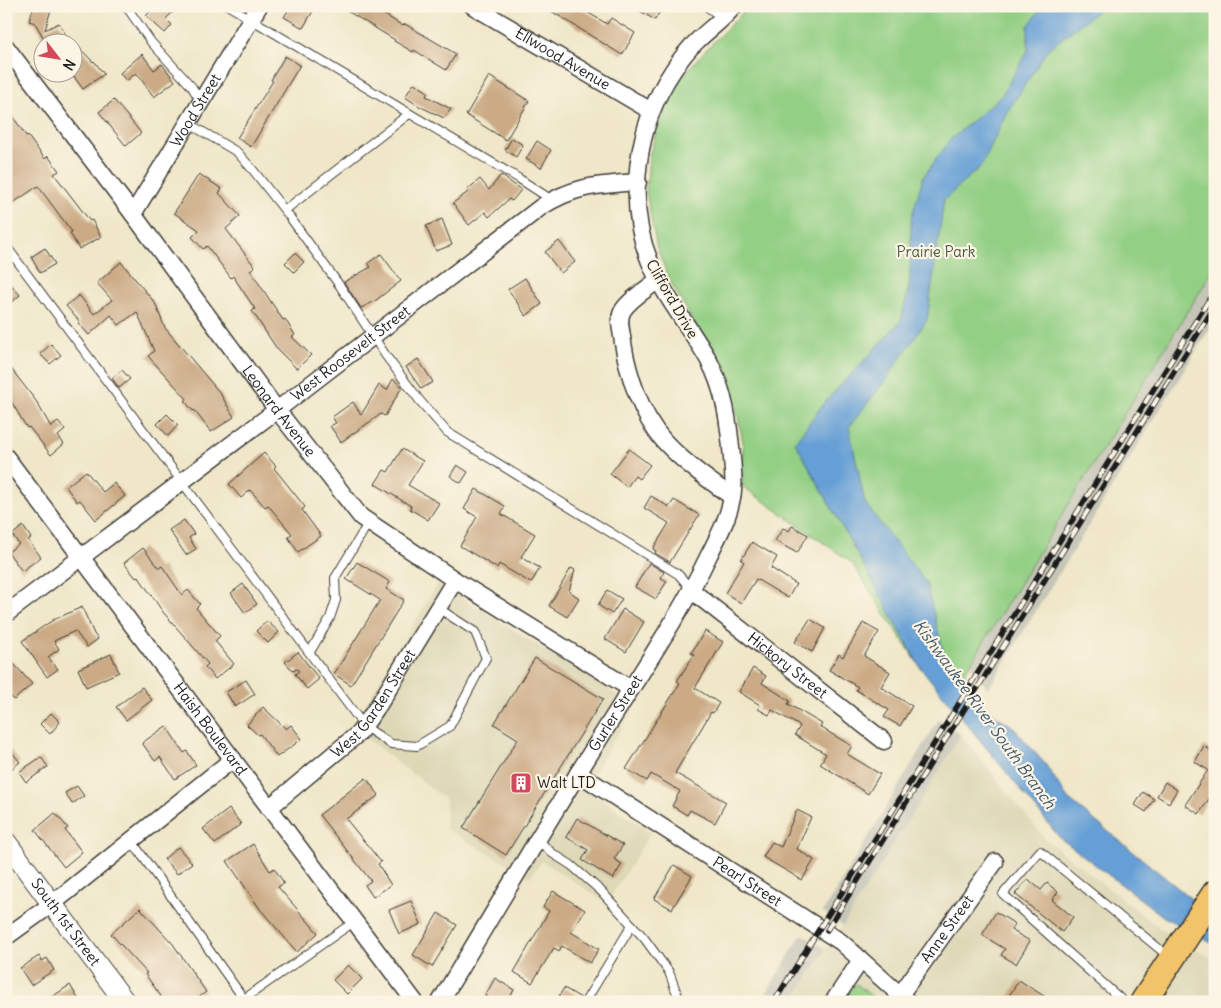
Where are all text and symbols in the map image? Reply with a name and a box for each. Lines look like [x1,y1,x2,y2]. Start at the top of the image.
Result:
street label: Ellwood Avenue [512,23,614,94]
north arrow [32,32,82,82]
text: N [59,56,79,73]
street label: Wood Street [166,70,225,150]
park label: Prairie Park [896,242,976,261]
street label: Clifford Drive [642,256,703,342]
street label: West Roosevelt Street [287,301,414,405]
street label: Leonard Avenue [238,361,320,460]
water label: Kishwaukee River South Branch [910,616,1061,813]
street label: Hickory Street [744,628,831,702]
street label: West Garden Street [327,646,419,762]
street label: Gurler Street [584,671,646,755]
street label: Haish Boulevard [170,679,251,779]
building icon: Walt LTD [509,771,533,795]
place label: Walt LTD [537,773,596,792]
street label: Pearl Street [709,852,785,910]
street label: South 1st Street [27,874,105,969]
street label: Anne Street [916,891,977,966]

